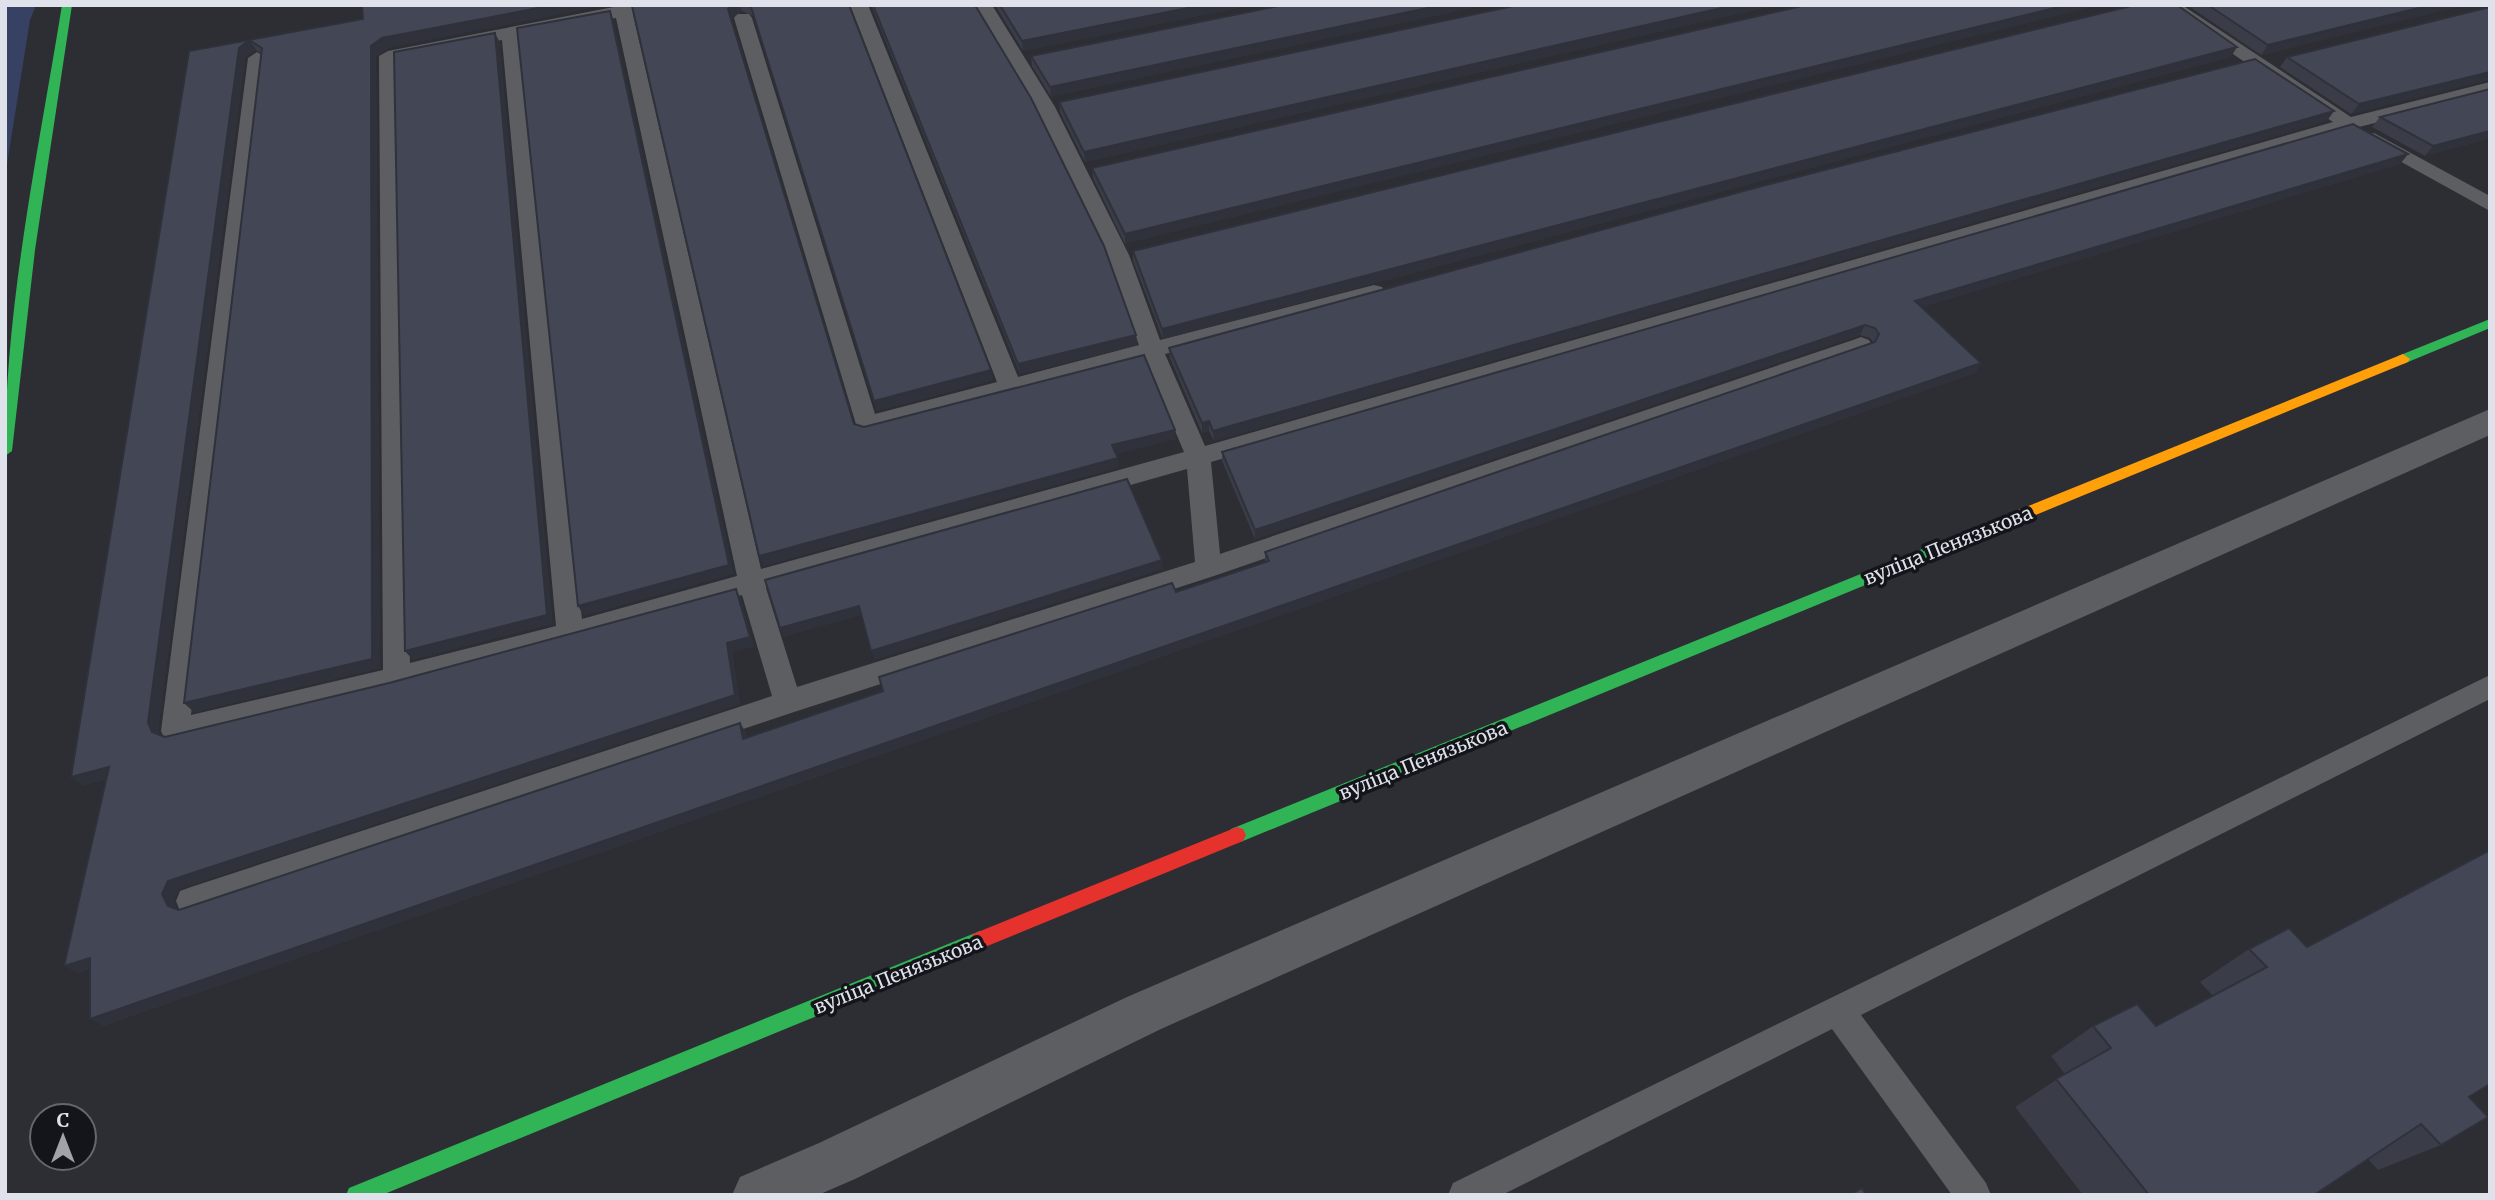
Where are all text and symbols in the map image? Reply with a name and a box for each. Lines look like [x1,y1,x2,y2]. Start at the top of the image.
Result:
street label: вуліца Пенязькова [1860,500,2036,590]
street label: вуліца Пенязькова [1335,715,1511,805]
street label: вуліца Пенязькова [810,929,986,1019]
north arrow [28,1102,98,1172]
text: С [57,1108,69,1132]

